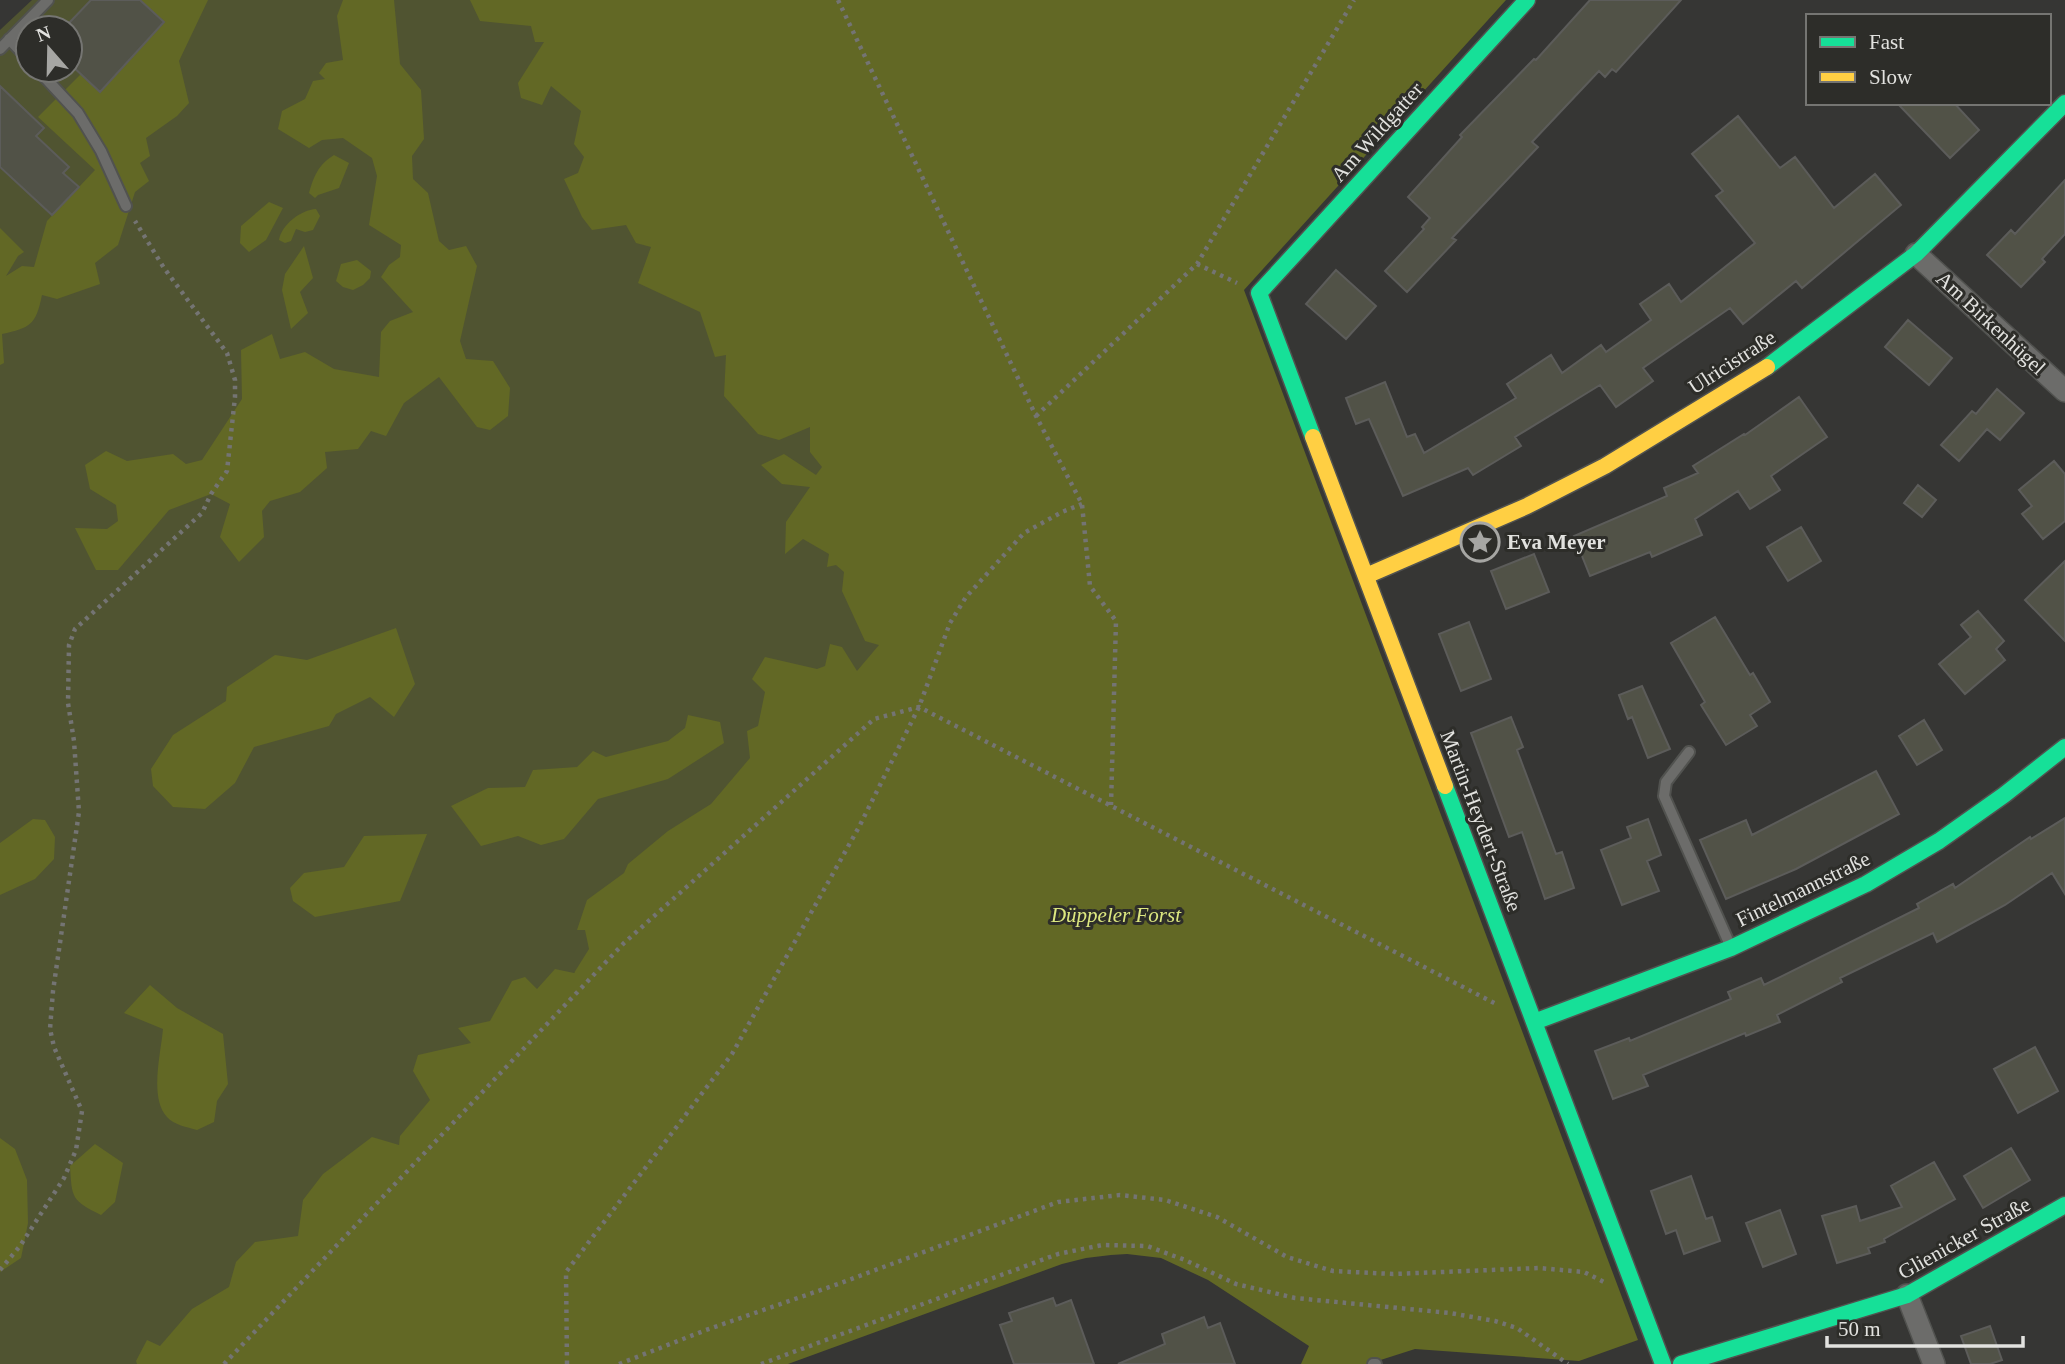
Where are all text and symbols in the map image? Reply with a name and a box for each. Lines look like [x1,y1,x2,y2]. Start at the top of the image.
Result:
north arrow [14,14,84,84]
legend [1806,14,2051,105]
text: N [33,21,54,46]
text: Fast [1869,30,1904,54]
text: Slow [1869,65,1913,89]
street label: Am Wildgatter [1326,77,1428,187]
street label: Am Birkenhügel [1931,266,2051,380]
street label: Ulricistraße [1684,325,1780,399]
place icon: Eva Meyer [1459,521,1501,563]
place label: Eva Meyer [1507,530,1606,554]
street label: Martin-Heydert-Straße [1435,727,1527,915]
street label: Fintelmannstraße [1732,846,1874,932]
park label: Düppeler Forst [1050,903,1182,927]
street label: Glienicker Straße [1894,1192,2034,1284]
scale bar [1827,1304,2023,1348]
text: 50 m [1838,1317,1881,1341]

